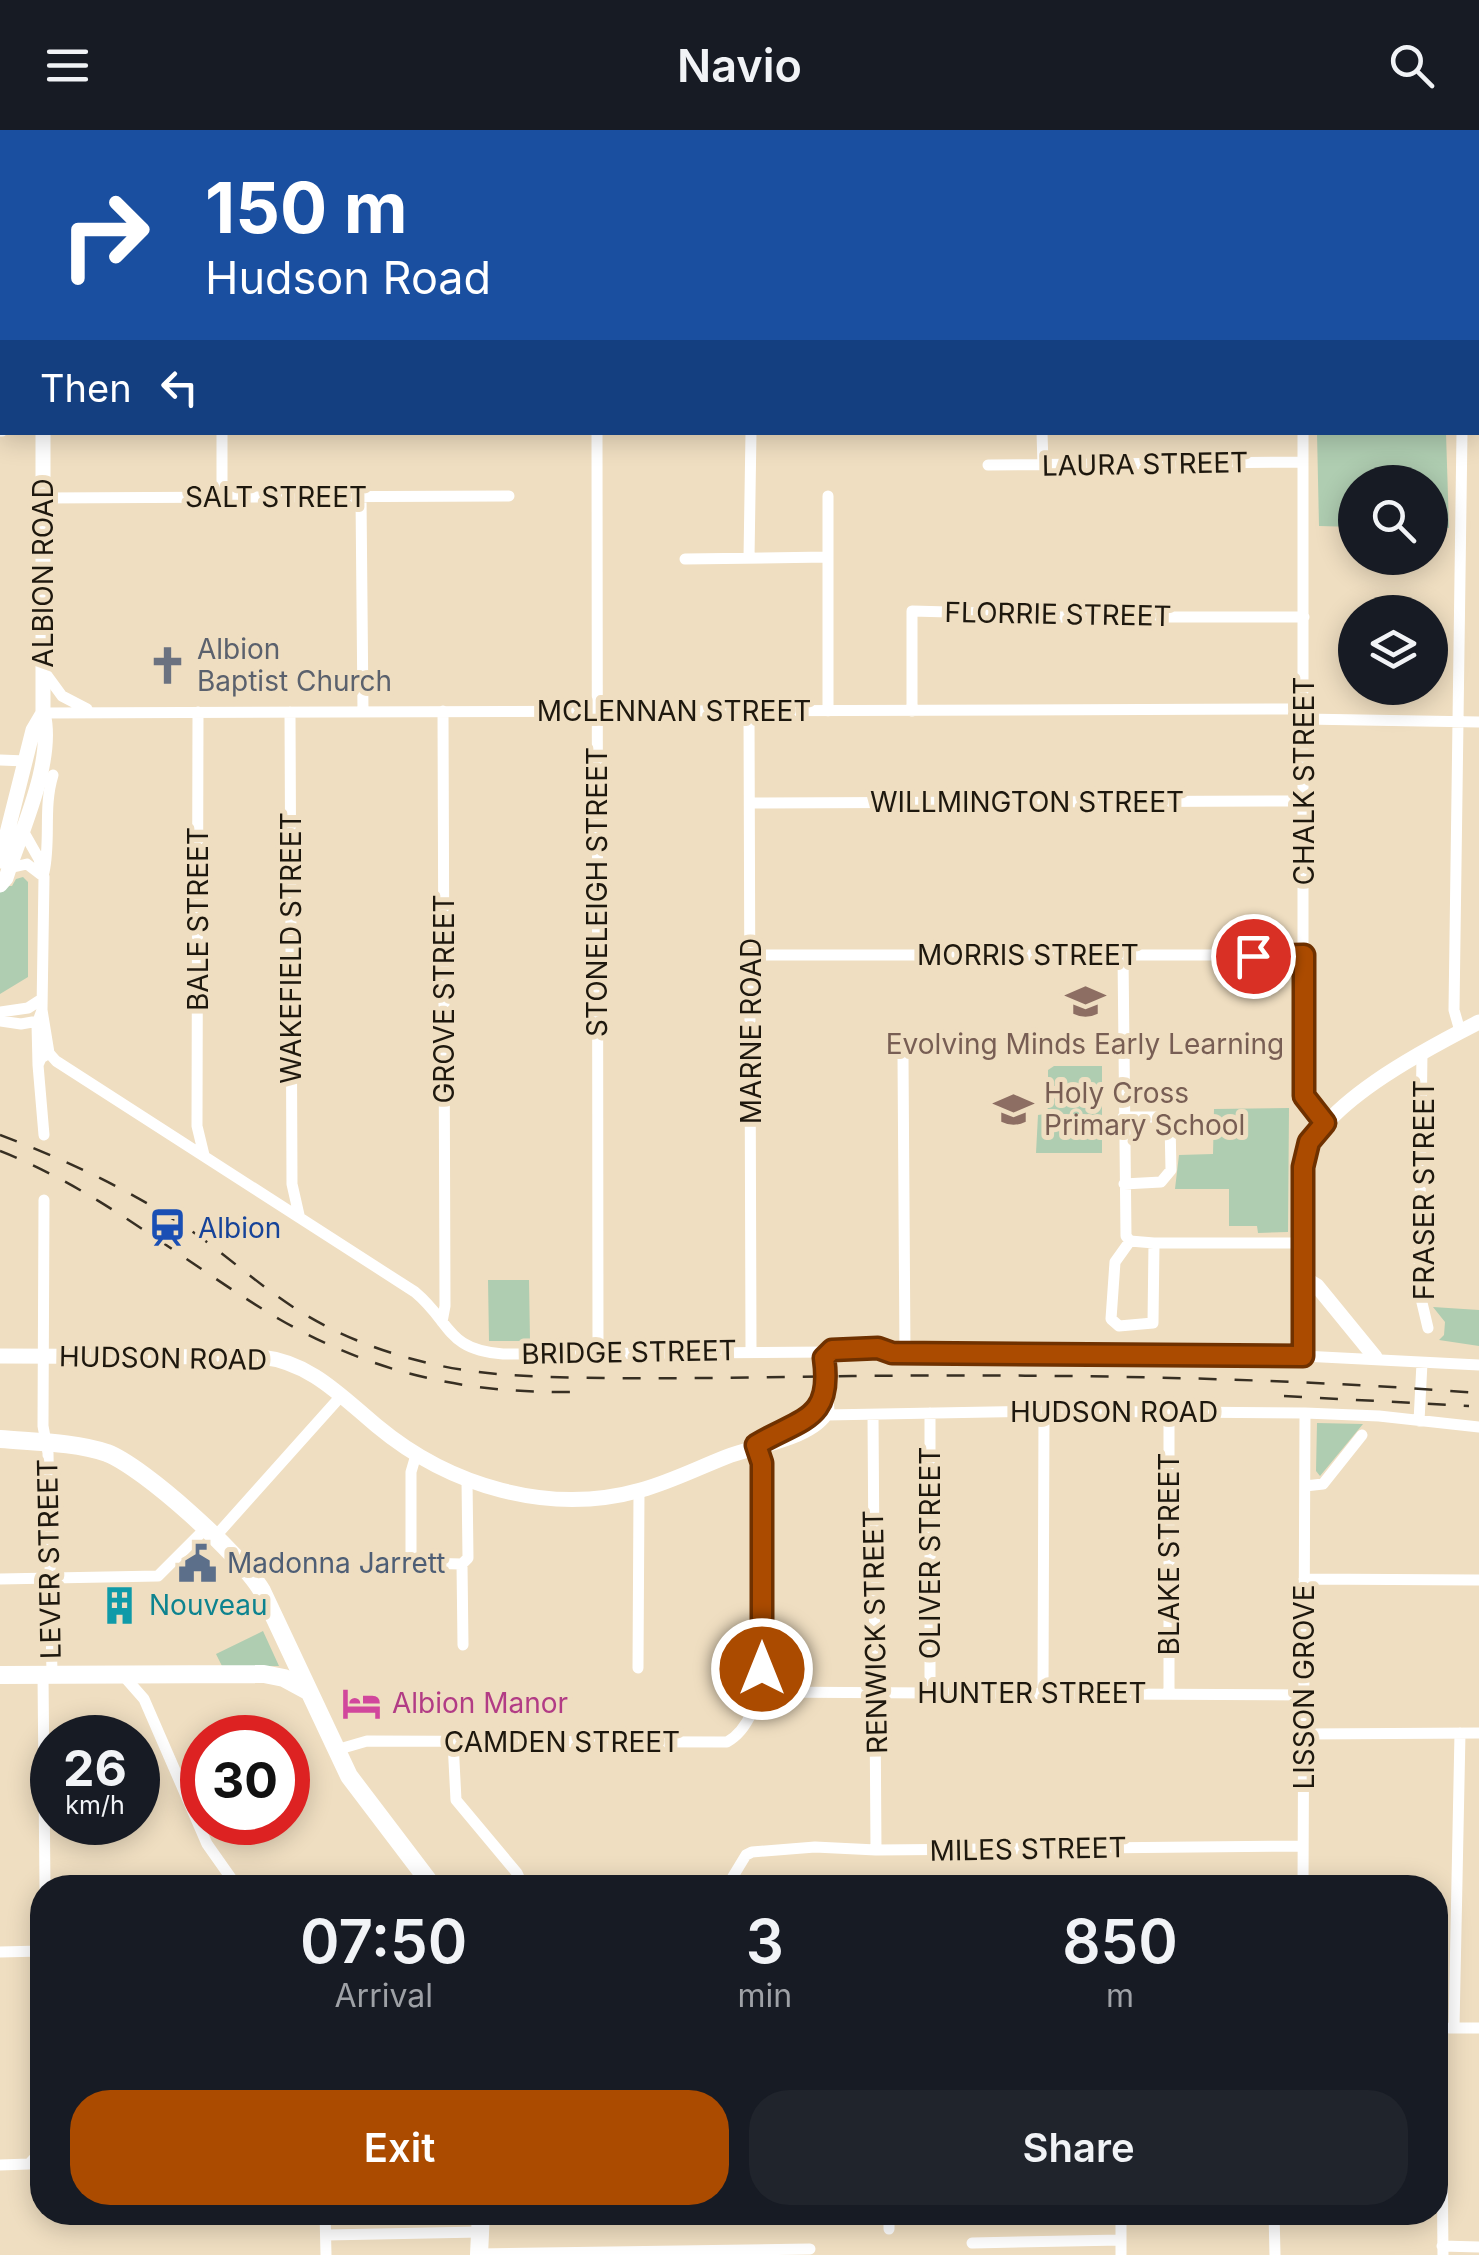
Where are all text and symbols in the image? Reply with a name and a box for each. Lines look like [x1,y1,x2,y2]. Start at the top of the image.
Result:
icon: menu [40,38,95,93]
text: Navio [677,38,802,93]
icon: search [1384,38,1439,93]
text: 150 m [205,165,408,250]
icon: right [40,170,170,300]
text: Hudson Road [205,250,491,305]
icon: left [152,360,207,415]
text: Then [40,365,132,411]
street label: LAURA STREET [1041,445,1249,483]
map controls [1338,465,1448,705]
button: search [1338,465,1448,575]
street label: ALBION ROAD [26,478,60,668]
street label: SALT STREET [185,480,367,514]
street label: FLORRIE STREET [944,595,1172,633]
button: layers [1338,595,1448,705]
place label: Albion Baptist Church [197,632,392,698]
church icon: Albion Baptist Church [146,644,188,686]
street label: CHALK STREET [1287,677,1321,885]
street label: MCLENNAN STREET [537,694,811,728]
street label: STONELEIGH STREET [580,747,614,1037]
street label: WILLMINGTON STREET [870,785,1184,819]
street label: WAKEFIELD STREET [274,812,308,1084]
street label: BALE STREET [181,827,215,1011]
street label: GROVE STREET [427,894,461,1104]
pin [1211,914,1296,999]
icon: arrive [1226,929,1281,984]
street label: MARNE ROAD [734,938,768,1124]
street label: MORRIS STREET [917,938,1139,972]
school or university icon: Evolving Minds Early Learning [1064,981,1106,1023]
place label: Evolving Minds Early Learning [886,1027,1284,1061]
place label: Holy Cross Primary School [1044,1076,1245,1142]
street label: FRASER STREET [1407,1080,1441,1300]
school or university icon: Holy Cross Primary School [993,1088,1035,1130]
station icon: Albion [147,1207,189,1249]
place label: Albion [198,1211,281,1245]
street label: BRIDGE STREET [521,1333,737,1371]
street label: HUDSON ROAD [59,1339,267,1377]
street label: HUDSON ROAD [1010,1395,1218,1429]
street label: OLIVER STREET [913,1447,947,1659]
street label: BLAKE STREET [1152,1453,1186,1655]
street label: LEVER STREET [30,1458,68,1660]
street label: RENWICK STREET [856,1510,894,1754]
public building icon: Madonna Jarrett [176,1542,218,1584]
place label: Madonna Jarrett [227,1546,445,1580]
building icon: Nouveau [98,1584,140,1626]
street label: LISSON GROVE [1287,1584,1321,1790]
place label: Nouveau [149,1588,268,1622]
position arrow [710,1617,814,1721]
street label: HUNTER STREET [917,1676,1147,1710]
hotel icon: Albion Manor [341,1682,383,1724]
place label: Albion Manor [392,1686,568,1720]
speed limit sign: 30 [180,1715,310,1845]
street label: CAMDEN STREET [444,1725,680,1759]
text: 26 [63,1738,127,1798]
text: km/h [65,1790,125,1820]
street label: MILES STREET [929,1830,1127,1868]
text: 07:50 [300,1905,467,1977]
text: 3 [746,1905,784,1977]
text: 850 [1062,1905,1178,1977]
text: Arrival [335,1976,433,2015]
text: min [737,1976,792,2015]
text: m [1106,1976,1134,2015]
button: Exit [70,2090,729,2205]
button: Share [749,2090,1408,2205]

